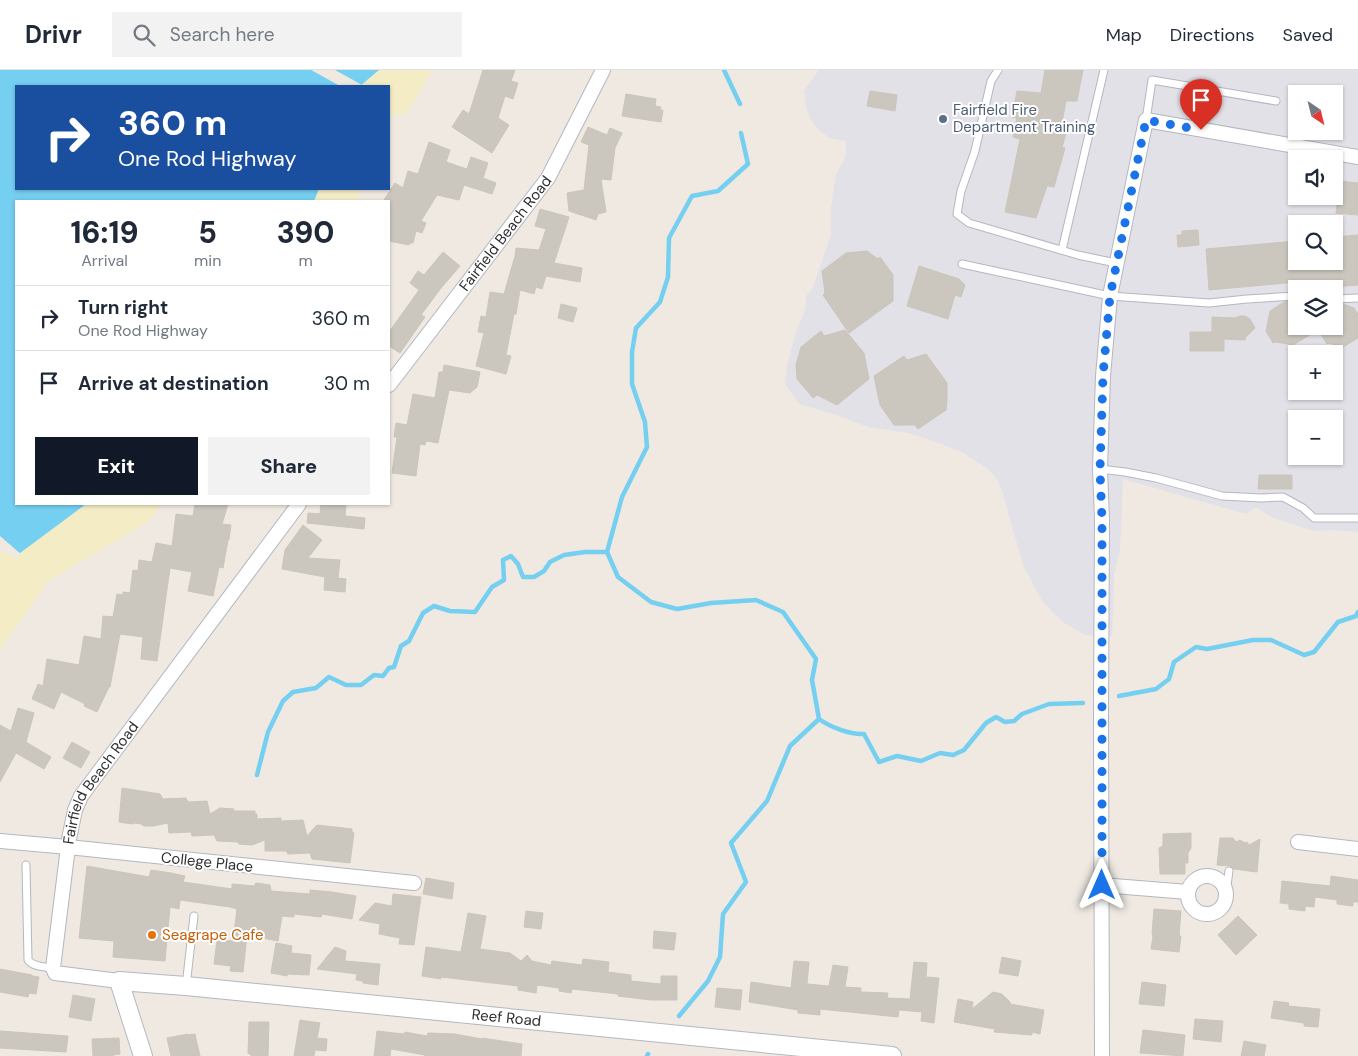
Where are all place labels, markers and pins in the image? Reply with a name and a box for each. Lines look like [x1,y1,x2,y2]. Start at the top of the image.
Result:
pin [1180,79,1222,130]
place label: Fairfield Fire Department Training [953,100,1095,137]
marker: Fairfield Fire Department Training [937,113,949,125]
place label: Seagrape Cafe [162,925,264,945]
marker: Seagrape Cafe [146,929,158,941]

